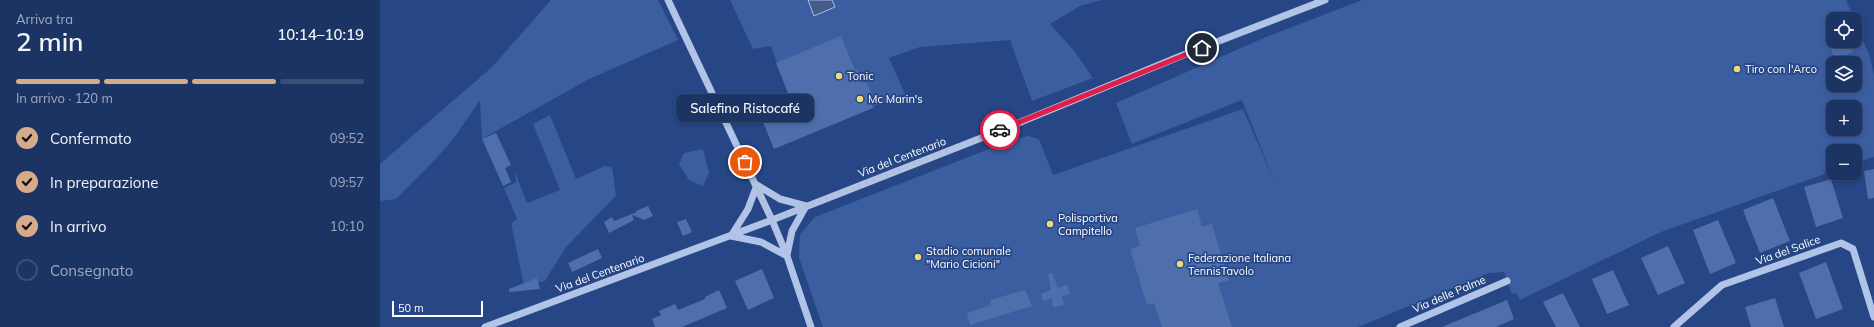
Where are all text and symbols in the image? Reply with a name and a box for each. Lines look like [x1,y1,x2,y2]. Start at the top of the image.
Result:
text: Arriva tra [16,11,73,27]
map controls [1826,12,1862,180]
button: locate [1826,12,1862,48]
text: 2 min [16,25,84,58]
text: 10:14–10:19 [277,25,364,44]
pin [1185,31,1219,65]
icon: home [1191,37,1213,59]
button: layers [1826,56,1862,92]
place label: Tiro con l'Arco [1745,62,1817,76]
marker: Tiro con l'Arco [1732,64,1742,74]
place label: Tonic [847,69,874,83]
marker: Tonic [834,71,844,81]
text: In arrivo · 120 m [16,90,113,106]
place label: Mc Marin's [868,92,923,106]
callout: Salefino Ristocafé [676,94,814,122]
marker: Mc Marin's [855,94,865,104]
text: Salefino Ristocafé [690,100,800,116]
button: + [1826,100,1862,136]
courier [980,110,1020,150]
icon: car [989,119,1011,141]
icon: check [16,127,38,149]
text: Confermato [50,129,131,148]
text: 09:52 [330,130,364,146]
street label: Via del Centenario [856,134,948,180]
button: − [1826,144,1862,180]
pin [728,145,762,179]
icon: bag [734,151,756,173]
icon: check [16,171,38,193]
text: In preparazione [50,173,158,192]
text: 09:57 [330,174,364,190]
place label: Polisportiva Campitello [1058,211,1118,238]
icon: check [16,215,38,237]
text: In arrivo [50,217,106,236]
text: 10:10 [330,218,364,234]
marker: Polisportiva Campitello [1045,219,1055,229]
street label: Via del Salice [1754,232,1822,268]
place label: Stadio comunale "Mario Cicioni" [926,244,1011,271]
street label: Via del Centenario [554,250,646,296]
place label: Federazione Italiana TennisTavolo [1188,251,1291,278]
marker: Stadio comunale "Mario Cicioni" [913,252,923,262]
marker: Federazione Italiana TennisTavolo [1175,259,1185,269]
text: Consegnato [50,261,133,280]
street label: Via delle Palme [1410,272,1488,316]
scale bar [392,299,483,318]
text: 50 m [398,301,424,315]

